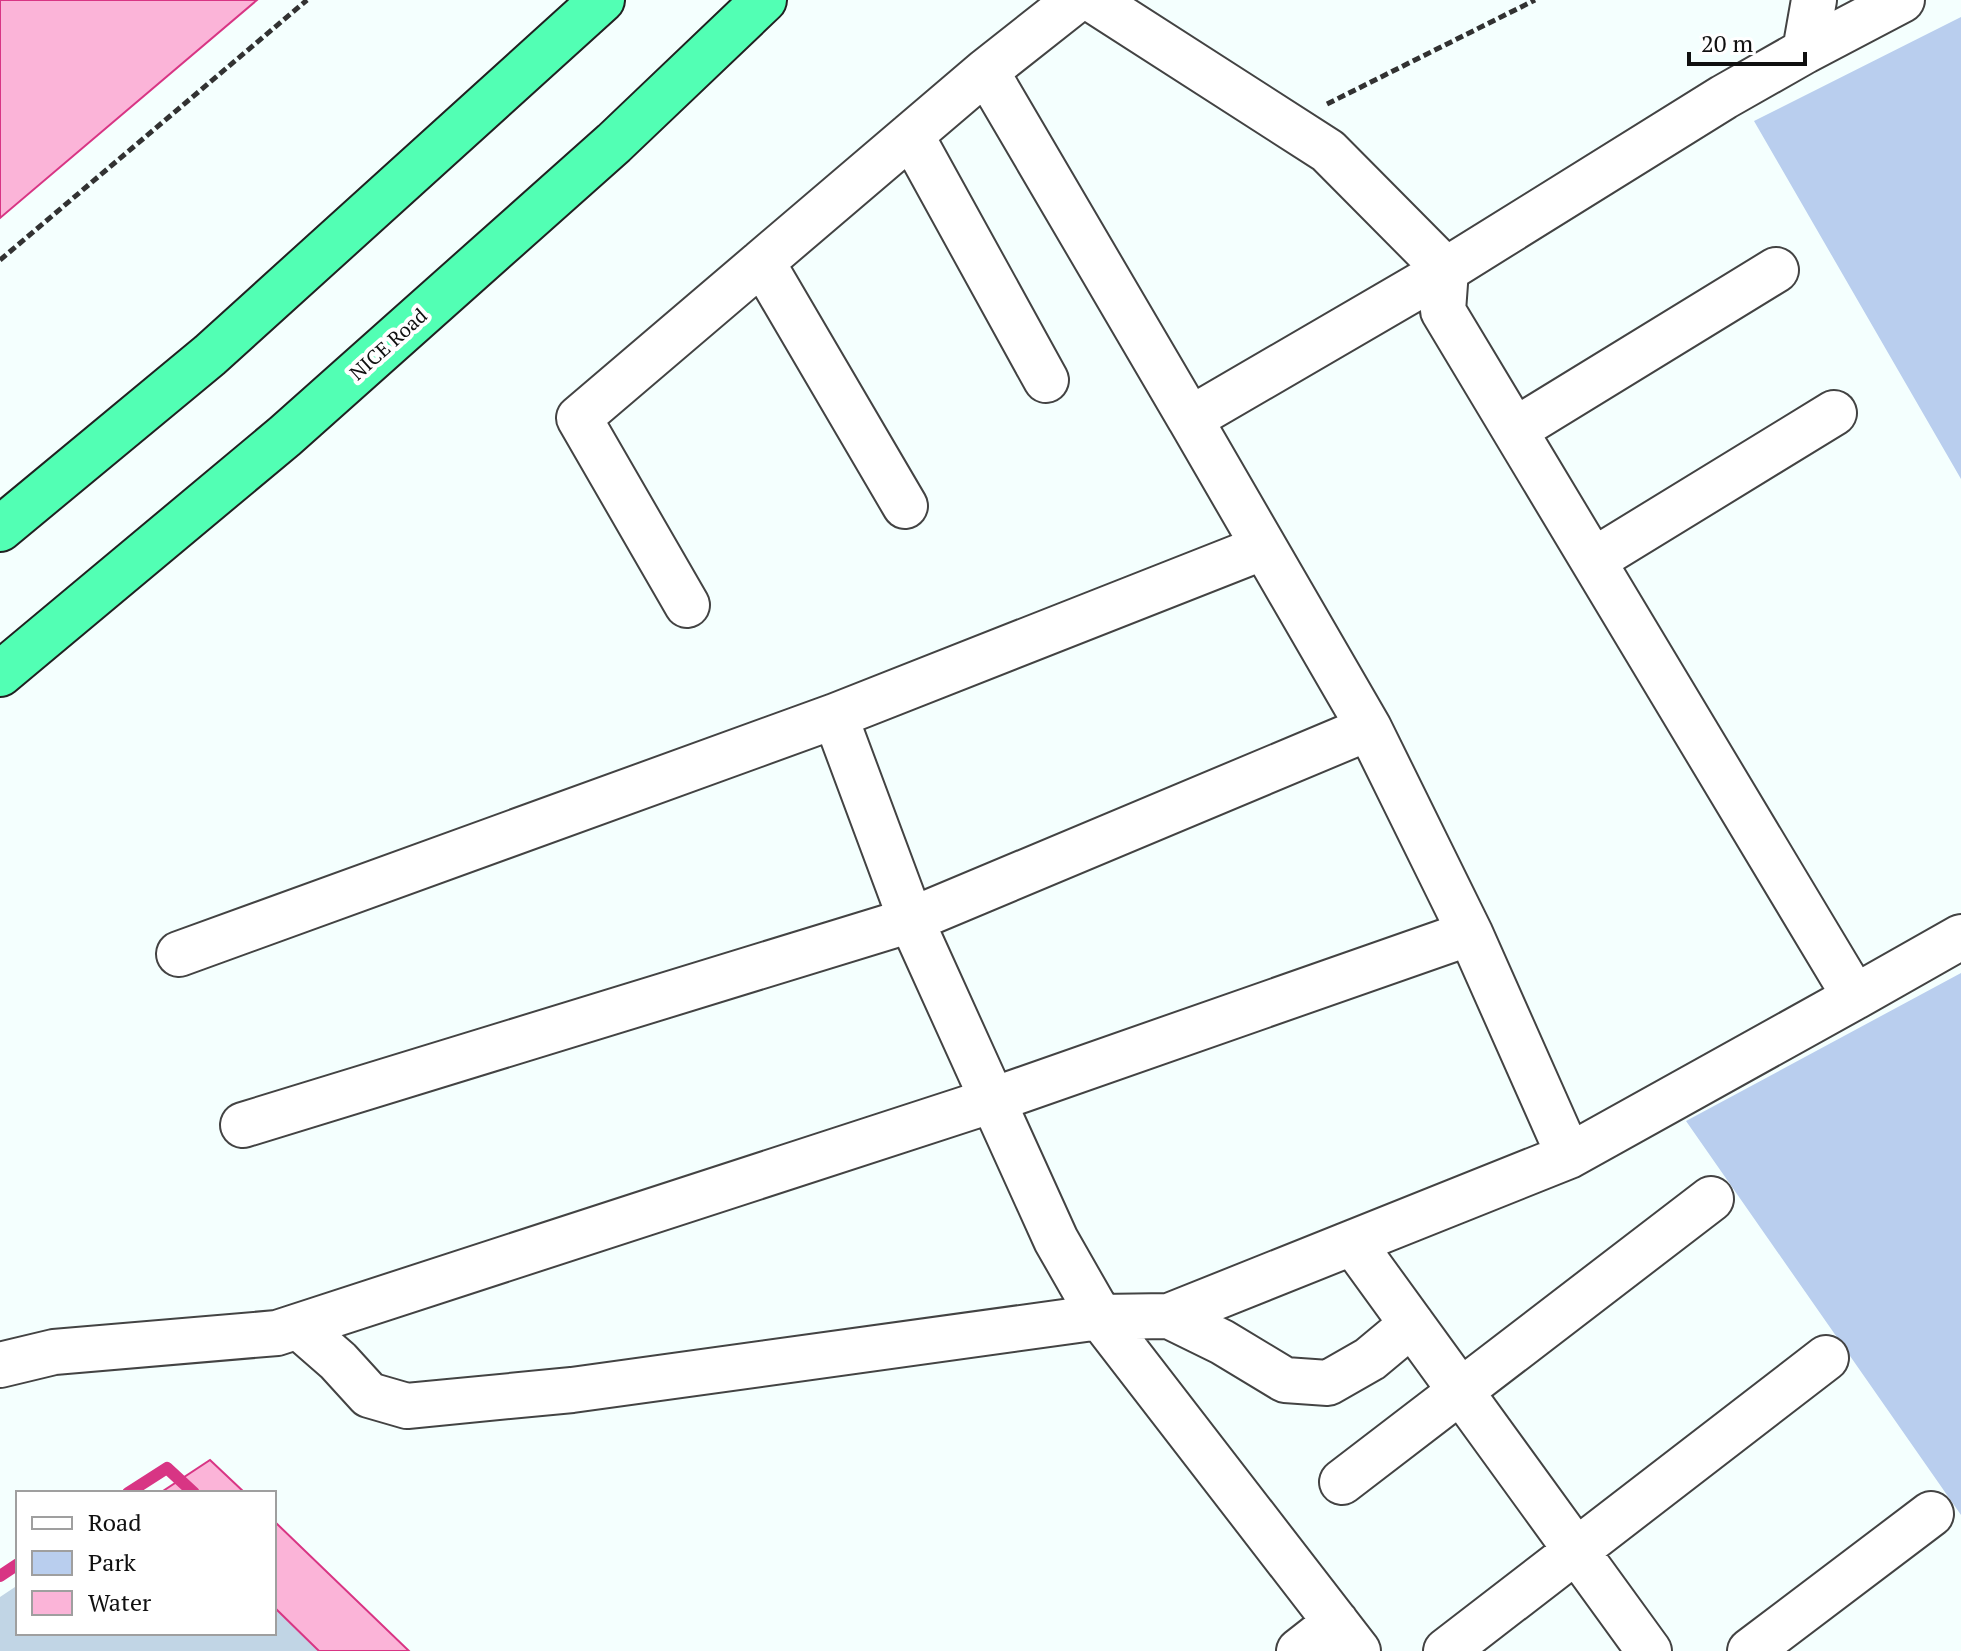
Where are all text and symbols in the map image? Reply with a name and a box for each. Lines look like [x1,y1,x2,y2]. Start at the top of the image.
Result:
scale bar [1689,16,1805,66]
text: 20 m [1701,27,1753,59]
street label: NICE Road [343,302,433,386]
legend [16,1491,276,1635]
text: Road [88,1506,142,1538]
text: Park [88,1546,137,1578]
text: Water [88,1586,152,1618]

